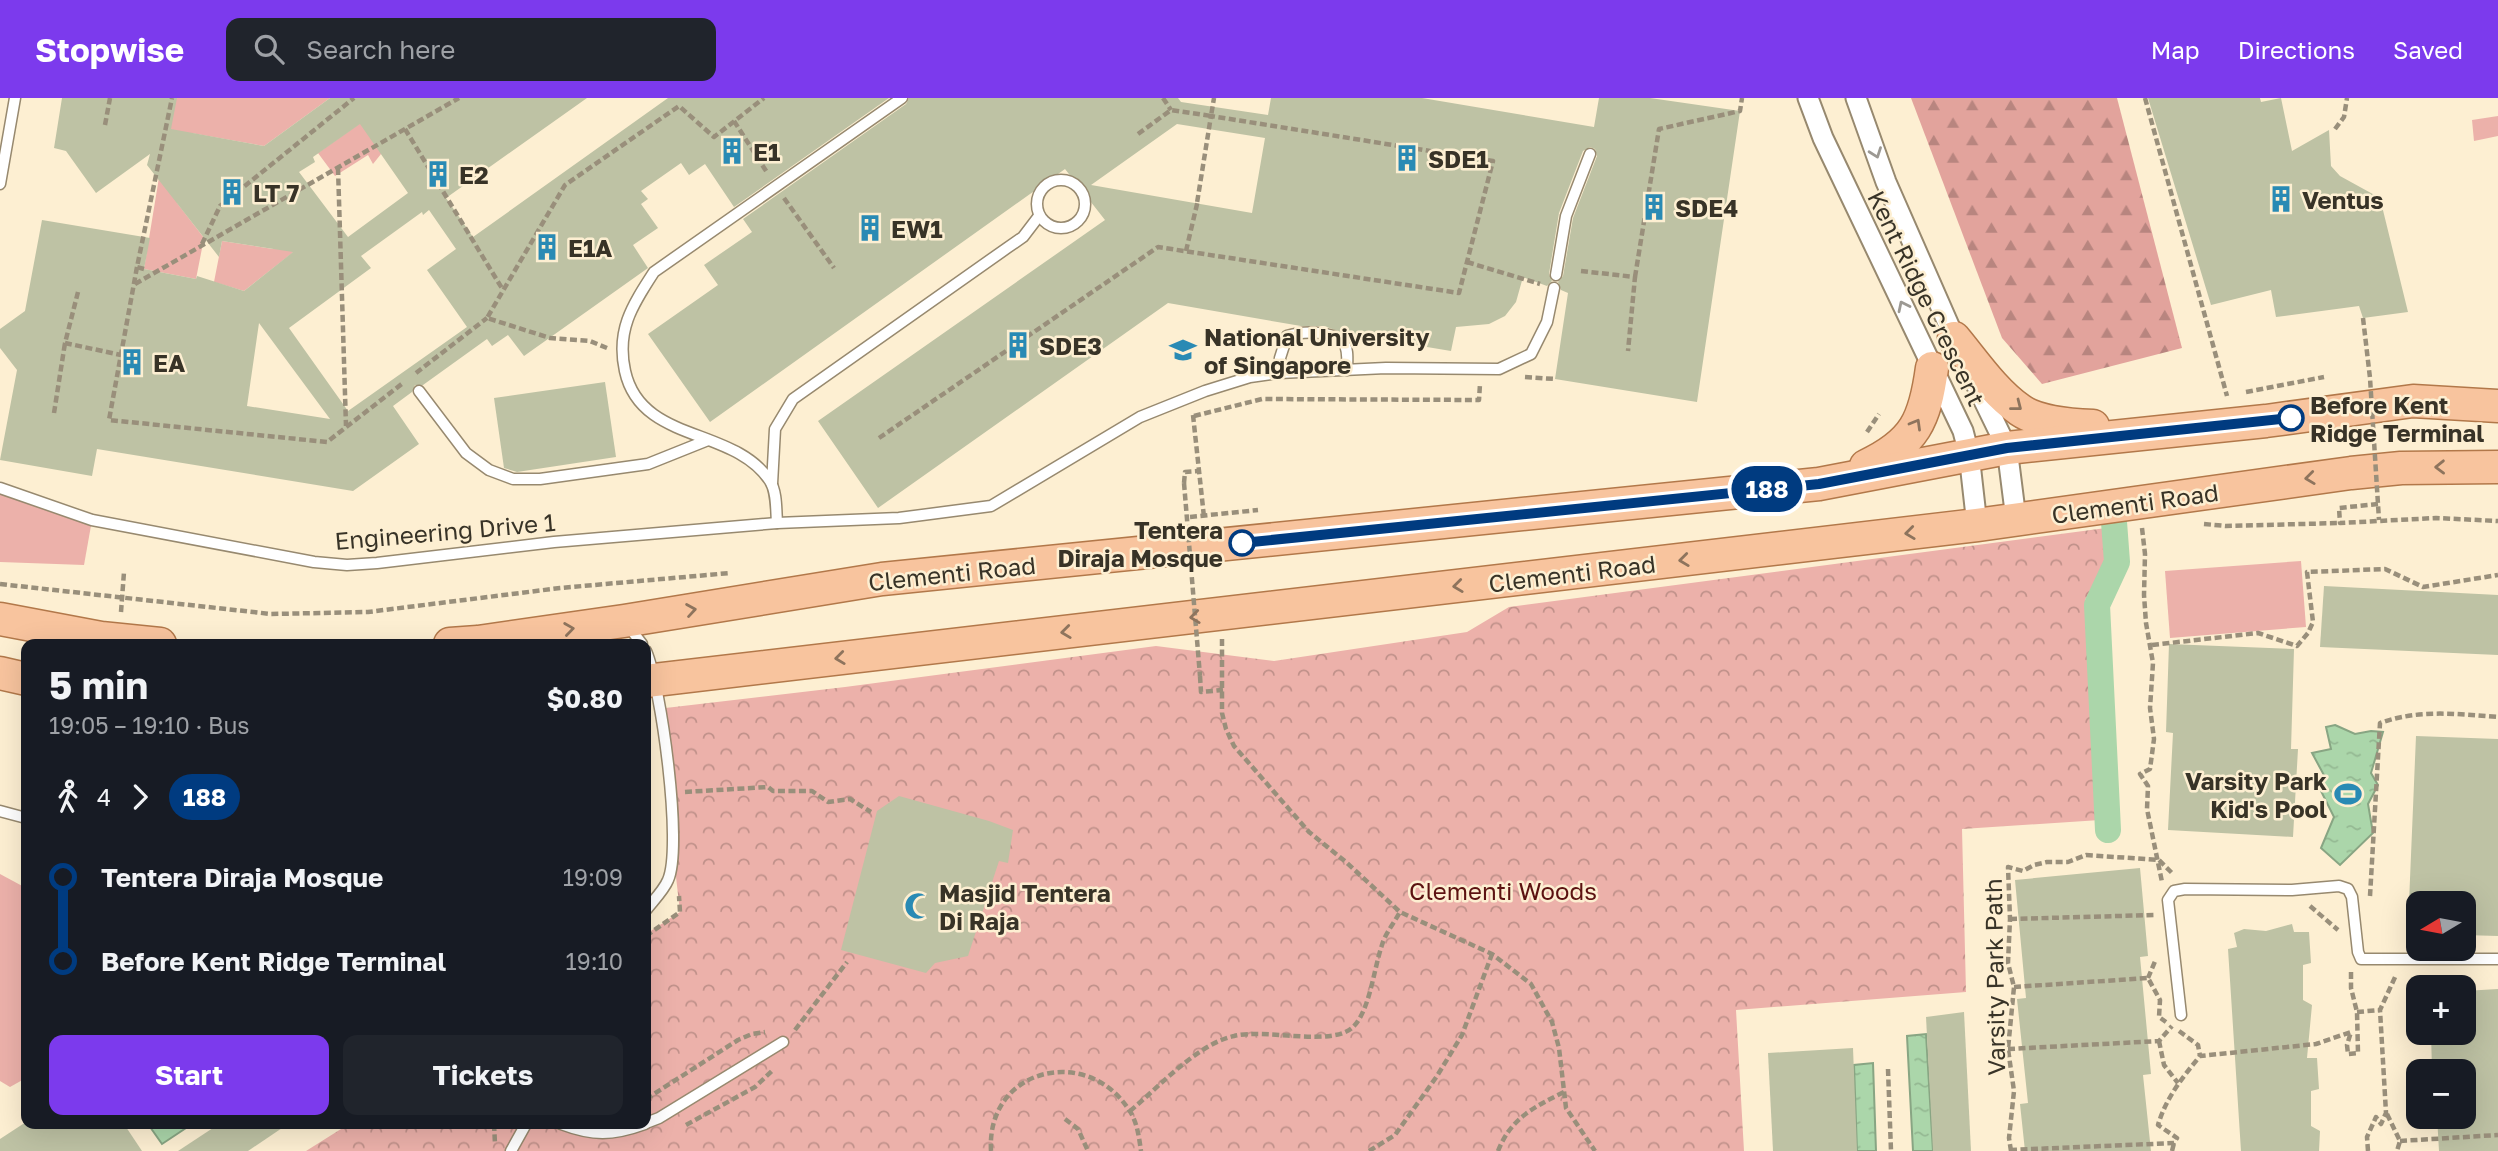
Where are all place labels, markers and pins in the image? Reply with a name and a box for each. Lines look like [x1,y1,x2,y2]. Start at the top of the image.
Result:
building icon: E1 [717,136,747,166]
place label: E1 [753,137,780,166]
building icon: SDE1 [1392,143,1422,173]
place label: SDE1 [1428,144,1489,173]
building icon: E2 [423,159,453,189]
place label: E2 [459,160,489,189]
building icon: LT 7 [217,177,247,207]
place label: LT 7 [253,178,299,207]
building icon: Ventus [2266,184,2296,214]
place label: Ventus [2302,185,2384,214]
building icon: SDE4 [1639,192,1669,222]
place label: SDE4 [1675,193,1738,222]
building icon: EW1 [855,213,885,243]
place label: EW1 [891,214,943,243]
building icon: E1A [532,232,562,262]
place label: E1A [568,233,612,262]
place label: National University of Singapore [1204,322,1430,379]
building icon: SDE3 [1003,330,1033,360]
place label: SDE3 [1039,331,1102,360]
school or university icon: National University of Singapore [1168,335,1198,365]
building icon: EA [117,347,147,377]
place label: EA [153,348,185,377]
place label: Before Kent Ridge Terminal [2310,390,2484,447]
marker: Before Kent Ridge Terminal [2278,405,2304,431]
place label: Tentera Diraja Mosque [1057,515,1223,572]
marker: Tentera Diraja Mosque [1229,530,1255,556]
place label: Varsity Park Kid's Pool [2185,766,2327,823]
sports icon: Varsity Park Kid's Pool [2333,779,2363,809]
place label: Masjid Tentera Di Raja [939,878,1111,935]
mosque icon: Masjid Tentera Di Raja [903,891,933,921]

